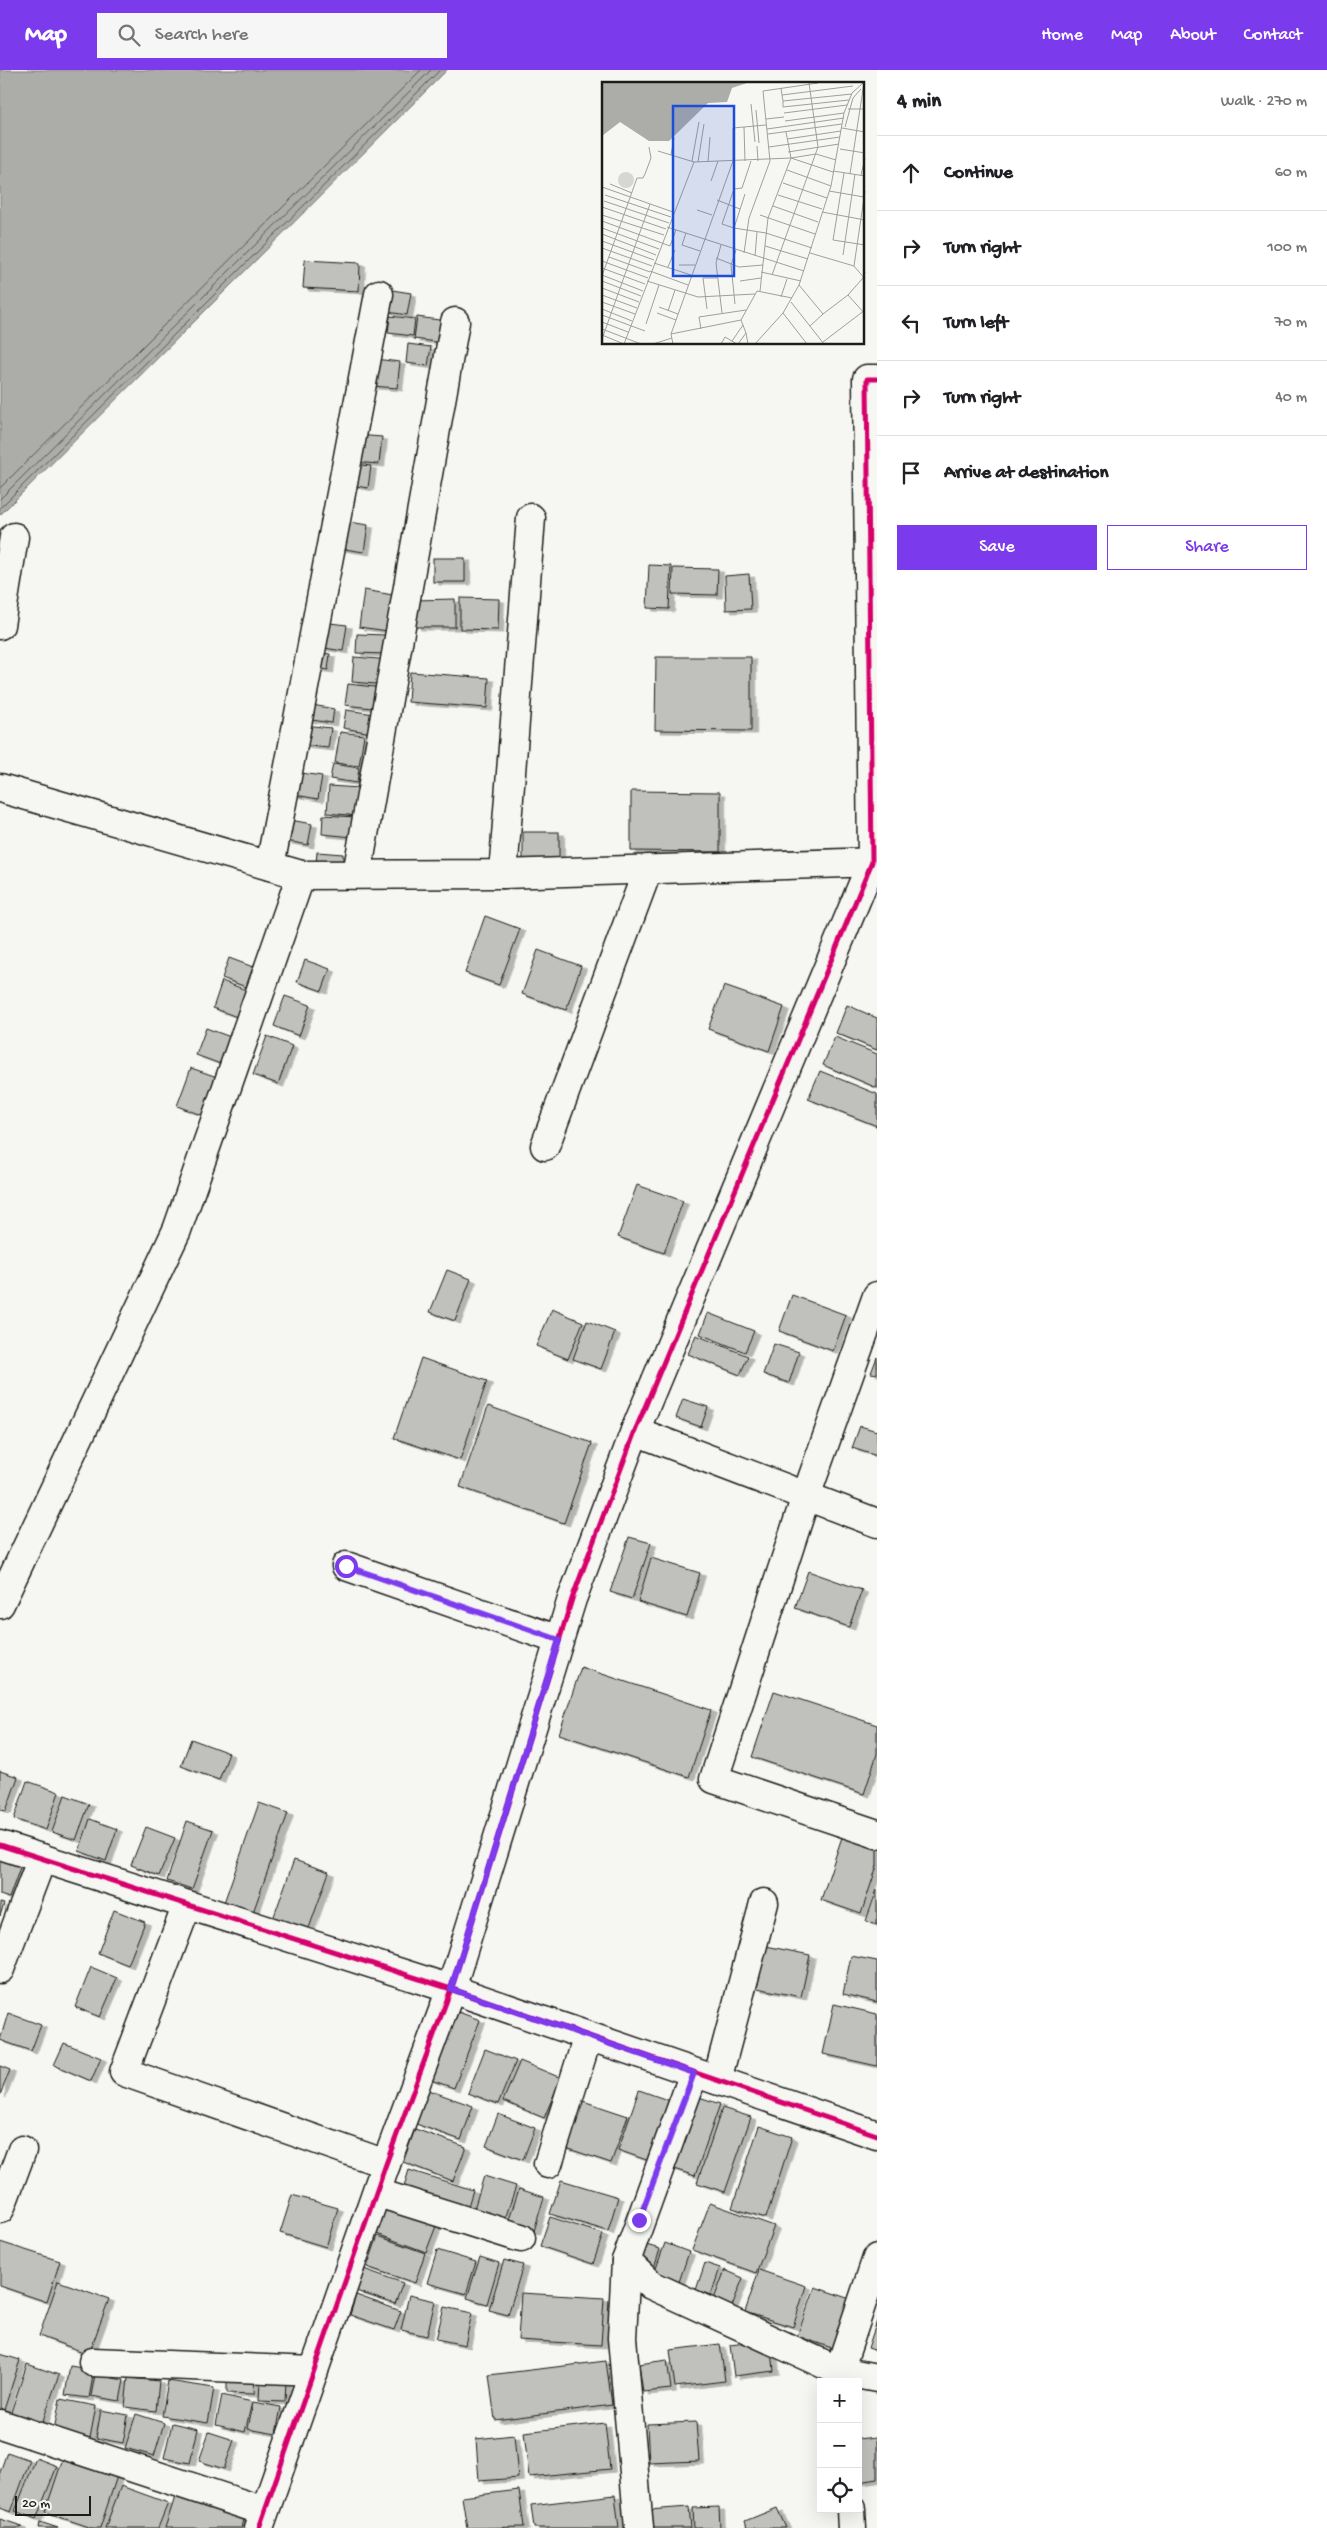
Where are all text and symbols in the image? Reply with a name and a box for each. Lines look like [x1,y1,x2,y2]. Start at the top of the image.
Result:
search box [97,13,447,58]
text: Map [25,21,67,50]
icon: search [115,21,143,49]
text: Search here [155,24,248,47]
text: Home [1041,25,1083,46]
text: Map [1111,25,1142,46]
text: About [1170,25,1216,46]
text: Contact [1244,25,1302,46]
inset map [602,82,864,345]
text: 4 min [897,90,941,115]
text: Walk · 270 m [1221,93,1307,112]
icon: ahead [897,159,925,187]
text: Continue [944,162,1013,185]
text: 60 m [1275,164,1307,183]
icon: right [897,234,925,262]
text: Turn right [944,237,1020,260]
text: 100 m [1267,239,1307,258]
icon: left [897,309,925,337]
text: Turn left [944,312,1008,335]
text: 70 m [1274,314,1307,333]
icon: right [897,384,925,412]
text: Turn right [944,387,1020,410]
text: 40 m [1275,389,1307,408]
icon: arrive [897,459,925,487]
text: Arrive at destination [944,462,1108,485]
button: Save [897,525,1097,570]
button: Share [1107,525,1307,570]
route start [335,1555,358,1578]
route end [628,2209,651,2232]
map controls [817,2378,862,2513]
button: + [817,2378,862,2423]
button: − [817,2423,862,2468]
button: locate [817,2468,862,2513]
scale bar [15,2493,91,2516]
text: 20 m [22,2496,50,2513]

